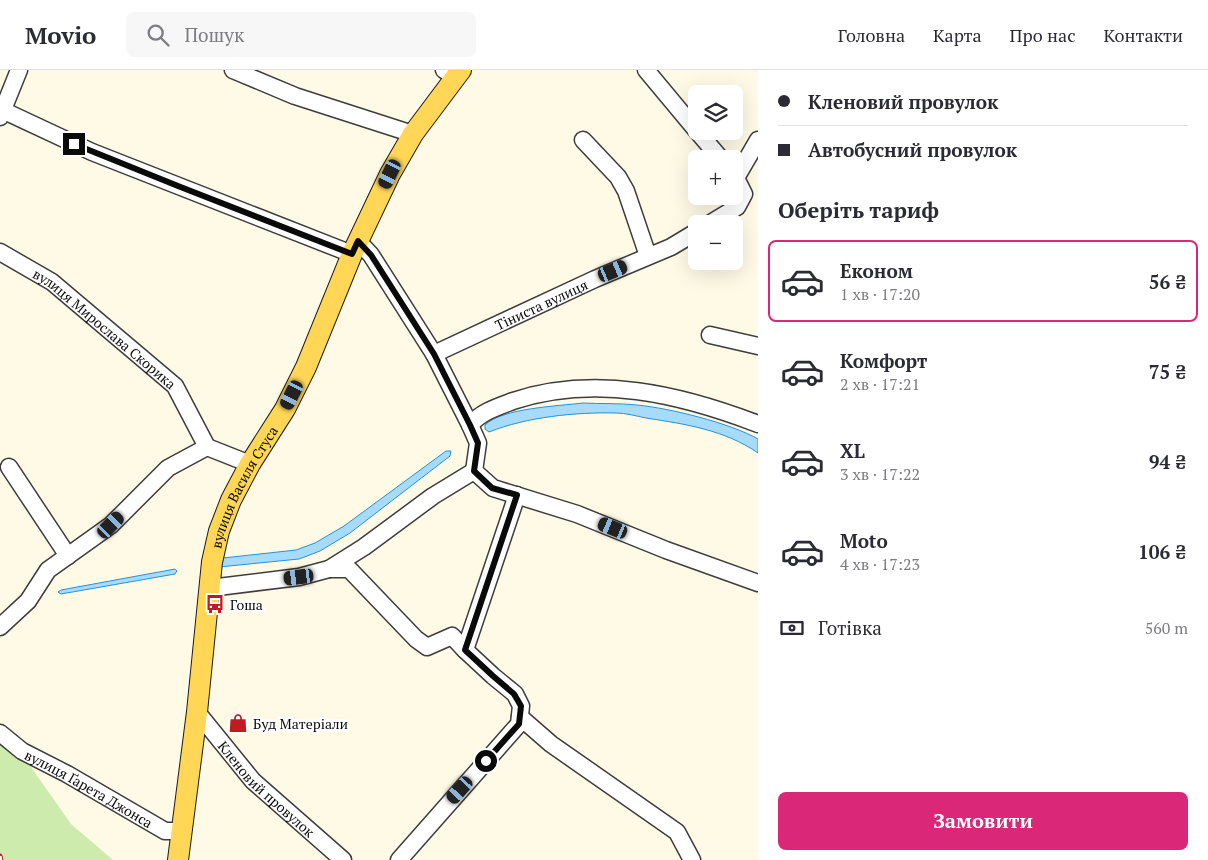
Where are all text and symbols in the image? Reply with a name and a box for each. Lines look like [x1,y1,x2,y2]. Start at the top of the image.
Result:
search box [126,12,476,57]
text: Movio [25,19,96,51]
icon: search [144,21,172,49]
text: Пошук [184,22,244,47]
text: Головна [838,23,905,47]
text: Карта [933,23,982,47]
text: Про нас [1010,23,1076,47]
text: Контакти [1104,23,1183,47]
map controls [688,85,743,270]
button: layers [688,85,743,140]
text: Кленовий провулок [808,89,998,114]
route end [63,133,85,155]
text: Автобусний провулок [808,137,1017,162]
button: + [688,150,743,205]
car [376,157,403,191]
text: Оберіть тариф [778,195,939,224]
button: − [688,215,743,270]
car [596,258,629,284]
text: Економ [840,258,913,283]
icon: car [780,259,825,304]
street label: вулиця Мирослава Скорика [30,264,180,393]
text: 56 ₴ [1149,269,1186,294]
street label: Тіниста вулиця [492,274,590,334]
text: 1 хв · 17:20 [840,283,920,305]
text: Комфорт [840,348,927,373]
icon: car [780,349,825,394]
text: 75 ₴ [1149,359,1186,384]
text: 2 хв · 17:21 [840,373,920,395]
car [278,378,305,412]
street label: вулиця Василя Стуса [206,422,282,550]
text: XL [840,438,865,463]
icon: car [780,439,825,484]
text: 94 ₴ [1149,449,1186,474]
text: 3 хв · 17:22 [840,463,920,485]
car [95,509,126,541]
car [596,515,629,541]
text: Moto [840,528,888,553]
icon: car [780,529,825,574]
text: 106 ₴ [1138,539,1186,564]
text: 4 хв · 17:23 [840,553,920,575]
car [283,568,314,586]
bus stop icon: Гоша [204,593,226,615]
place label: Гоша [230,595,263,614]
icon: cash [778,614,806,642]
text: Готівка [818,615,882,640]
text: 560 m [1145,617,1188,639]
shop icon: Буд Матерiали [227,712,249,734]
place label: Буд Матерiали [253,714,349,733]
street label: Кленовий провулок [214,737,320,841]
street label: вулиця Ґарета Джонса [22,745,157,832]
route start [475,750,497,772]
car [444,774,475,806]
button: Замовити [778,792,1188,850]

